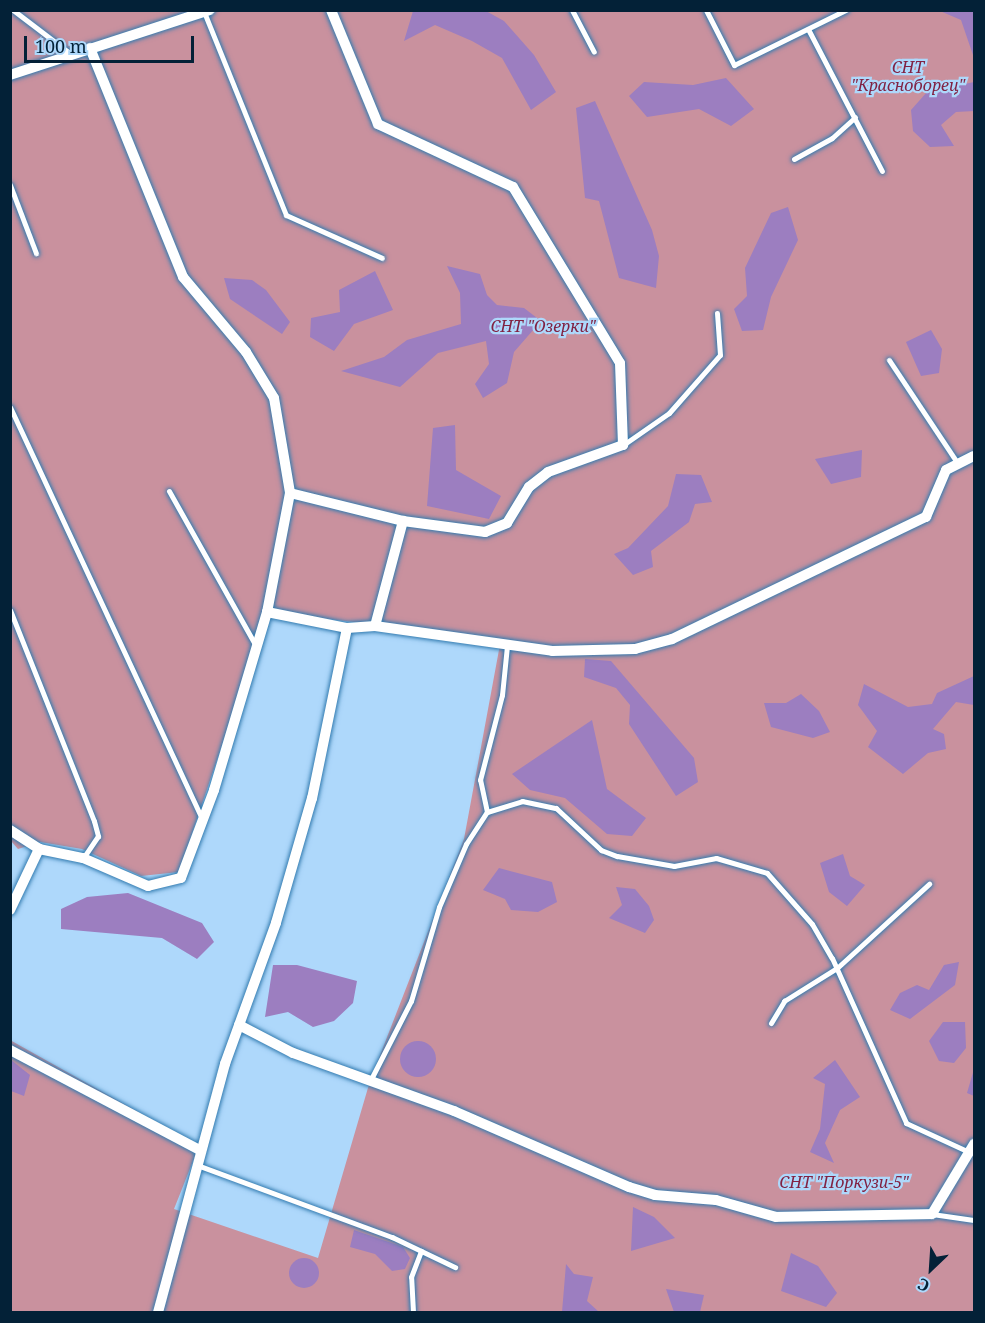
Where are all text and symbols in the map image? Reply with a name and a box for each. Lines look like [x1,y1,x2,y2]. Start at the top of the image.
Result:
scale bar [27,24,196,62]
text: 100 m [35,34,87,58]
park label: СНТ "Красноборец" [851,57,965,95]
park label: СНТ "Озерки" [490,316,596,336]
park label: СНТ "Поркузи-5" [779,1172,909,1192]
north arrow [901,1239,961,1299]
text: С [914,1273,933,1298]

